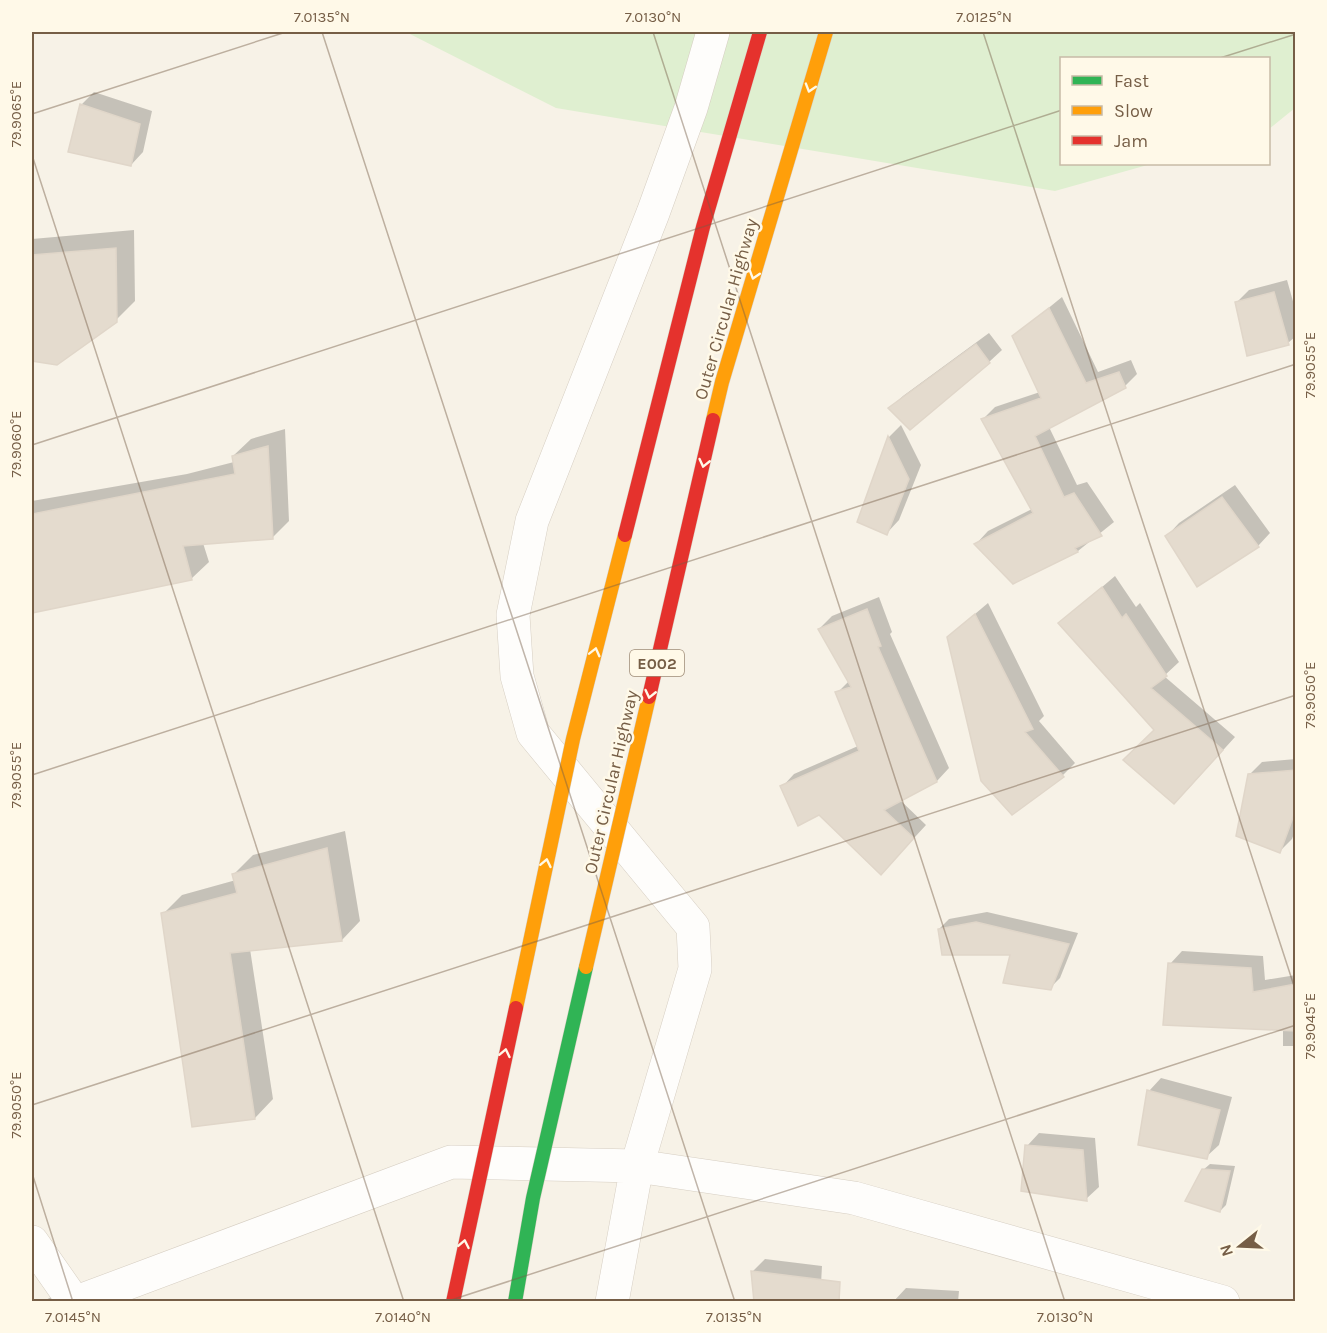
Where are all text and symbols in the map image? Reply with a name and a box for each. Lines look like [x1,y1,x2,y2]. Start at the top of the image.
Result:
text: 7.0135°N [294,8,350,26]
text: 7.0130°N [625,8,681,26]
text: 7.0125°N [956,8,1012,26]
legend [1060,57,1270,165]
text: Fast [1114,70,1149,92]
text: 79.9065°E [7,81,25,147]
one-way arrow [805,82,817,93]
text: Slow [1114,100,1153,122]
text: Jam [1114,130,1148,152]
street label: Outer Circular Highway [690,215,763,402]
one-way arrow [749,269,761,279]
text: 79.9055°E [1301,332,1319,398]
text: 79.9060°E [7,410,25,478]
one-way arrow [698,458,711,468]
one-way arrow [587,648,600,658]
road number: E002 [630,650,684,676]
text: 79.9050°E [1301,662,1319,728]
street label: Outer Circular Highway [579,687,643,876]
one-way arrow [644,688,657,698]
text: 79.9055°E [7,742,25,808]
one-way arrow [539,858,552,868]
text: 79.9045°E [1301,993,1319,1059]
one-way arrow [497,1049,510,1059]
text: 79.9050°E [7,1072,25,1138]
north arrow [1210,1216,1270,1276]
one-way arrow [457,1239,470,1249]
text: N [1215,1242,1237,1259]
text: 7.0145°N [45,1308,101,1326]
text: 7.0140°N [375,1308,431,1326]
text: 7.0135°N [706,1308,762,1326]
text: 7.0130°N [1037,1308,1093,1326]

